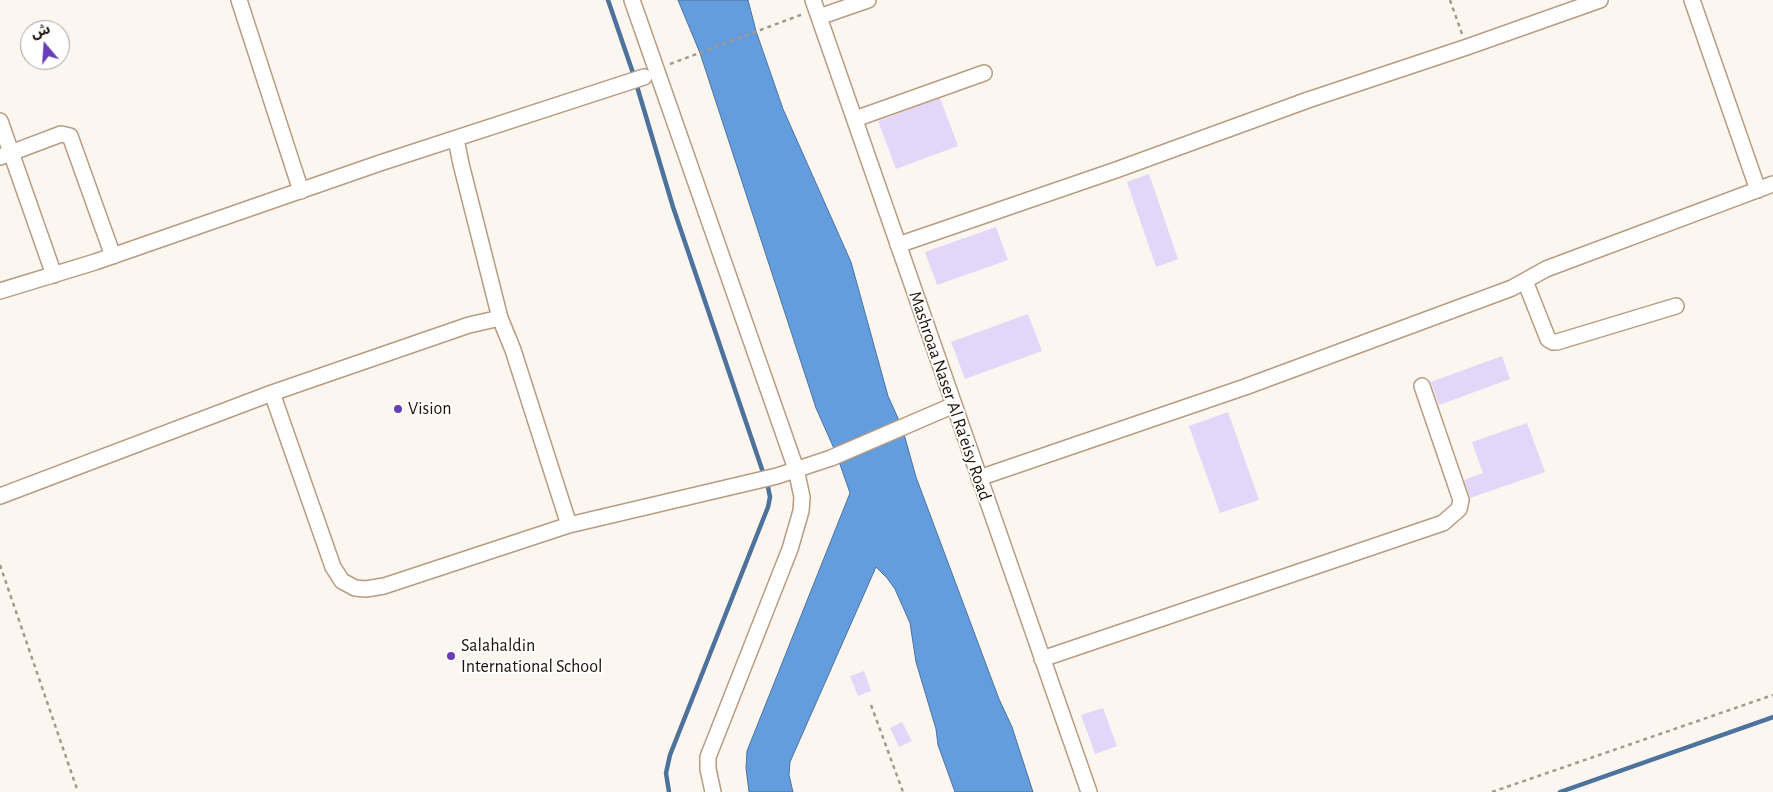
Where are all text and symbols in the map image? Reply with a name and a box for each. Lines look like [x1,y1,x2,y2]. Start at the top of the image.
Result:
north arrow [20,20,70,70]
text: ش [29,22,52,41]
street label: Mashroaa Naser Al Ra'eisy Road [904,289,996,503]
place label: Vision [408,398,451,420]
marker: Vision [392,403,404,415]
place label: Salahaldin International School [461,635,602,678]
marker: Salahaldin International School [445,650,457,662]

